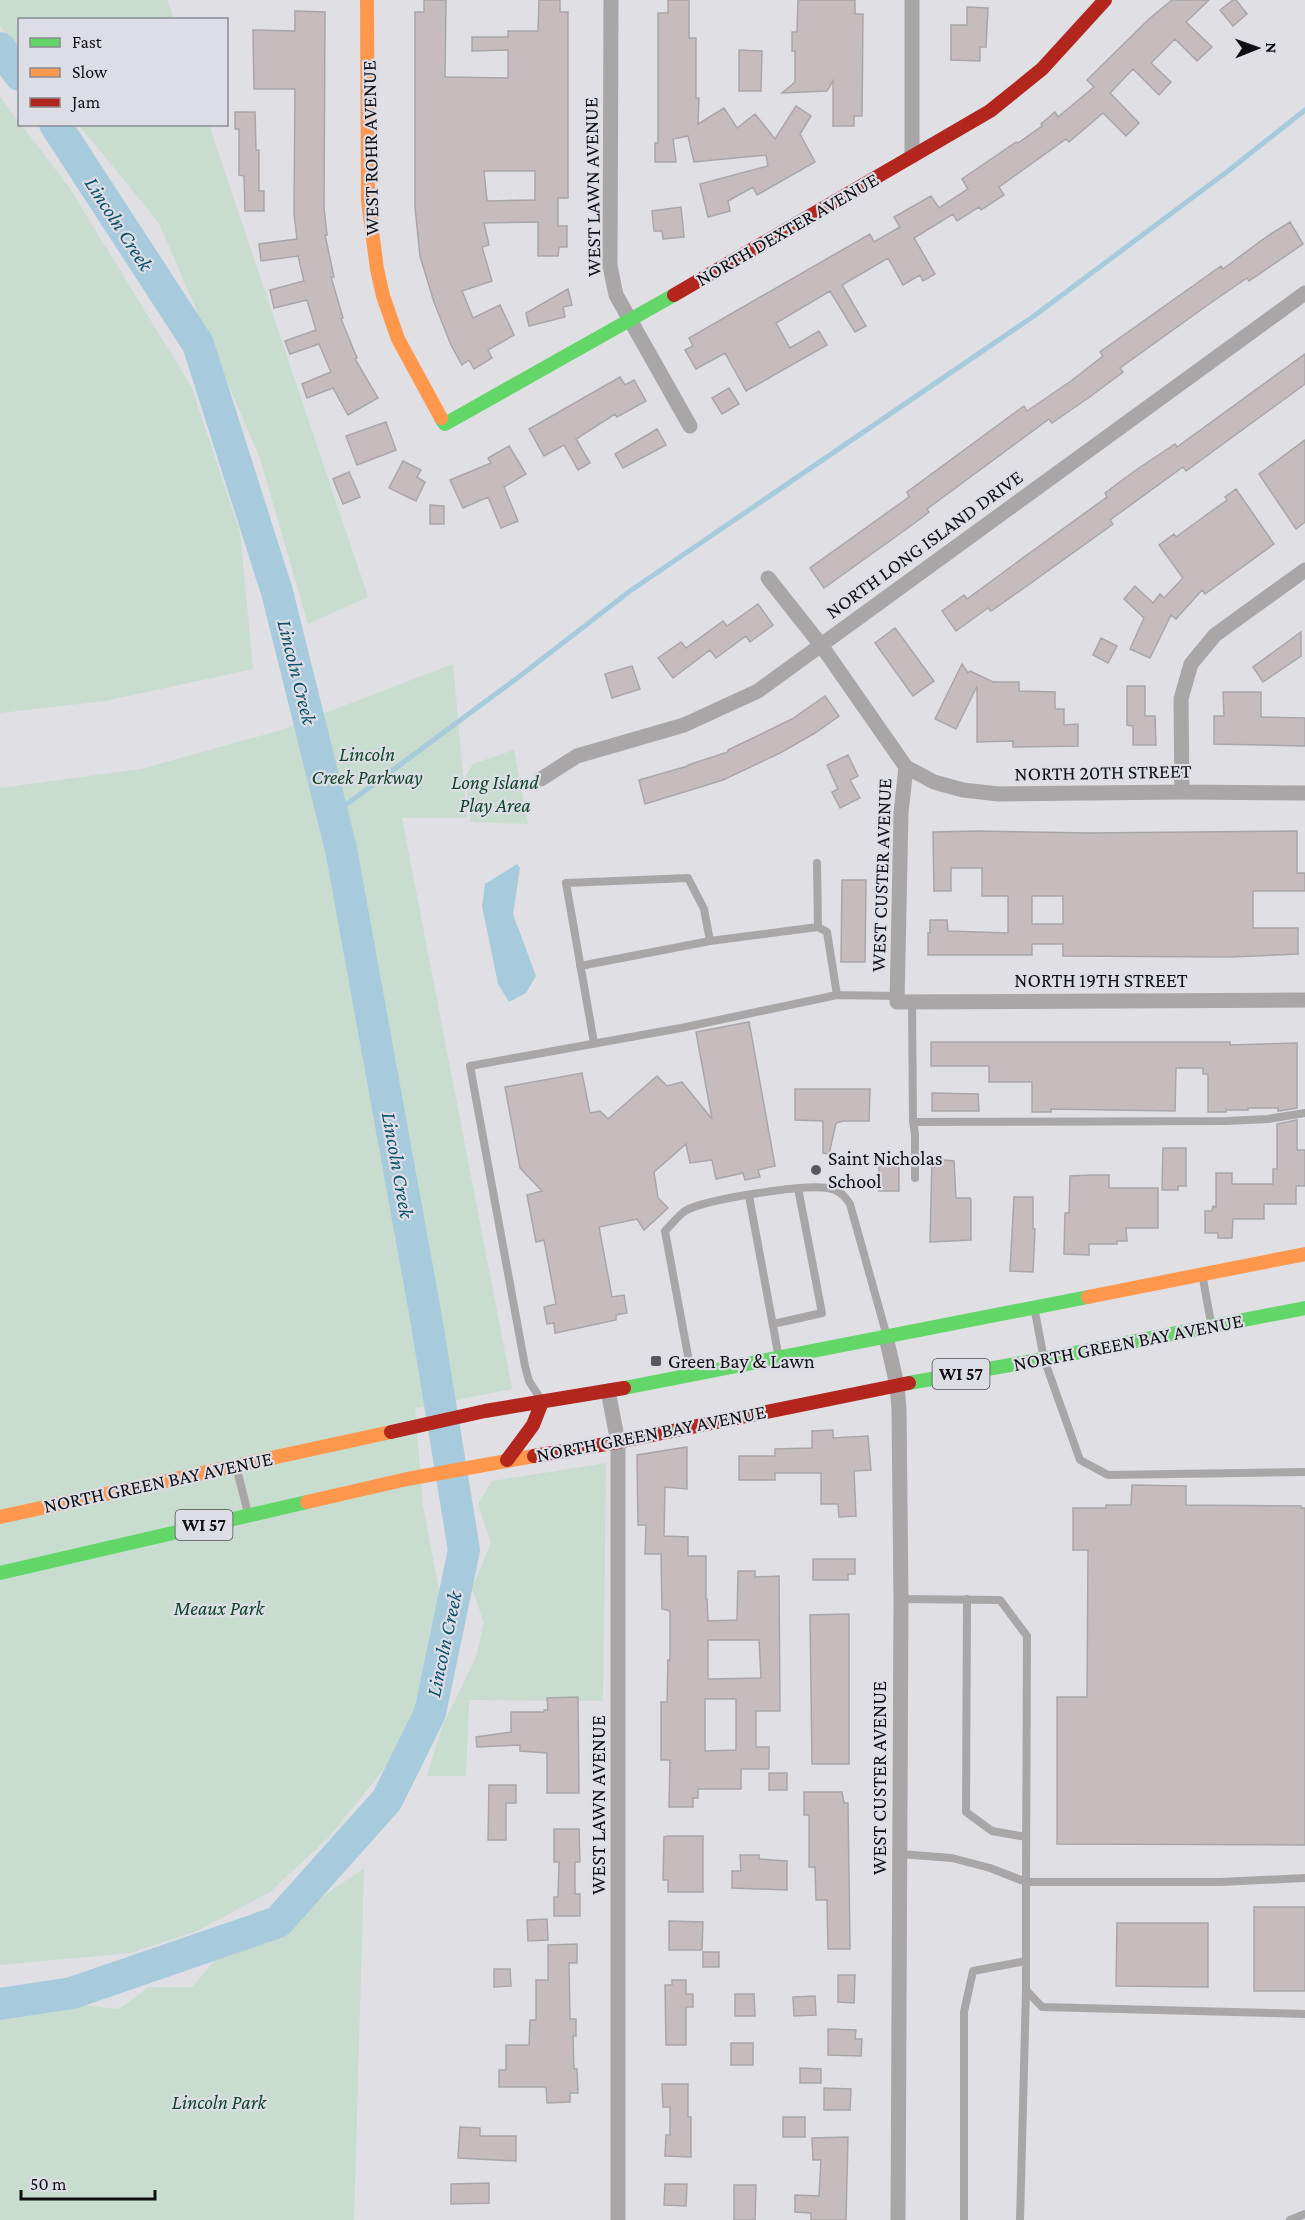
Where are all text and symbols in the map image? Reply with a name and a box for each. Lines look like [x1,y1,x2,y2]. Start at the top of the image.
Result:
legend [18,18,228,126]
north arrow [1227,18,1287,78]
text: Fast [72,32,103,52]
text: N [1263,42,1280,53]
street label: WEST ROHR AVENUE [357,60,383,236]
text: Slow [72,62,108,82]
text: Jam [70,92,101,112]
street label: WEST LAWN AVENUE [579,97,605,277]
street label: NORTH DEXTER AVENUE [692,168,882,290]
water label: Lincoln Creek [80,173,159,276]
street label: NORTH LONG ISLAND DRIVE [821,465,1027,623]
water label: Lincoln Creek [272,617,322,728]
park label: Lincoln Creek Parkway [311,743,423,789]
street label: NORTH 20TH STREET [1014,759,1192,785]
park label: Long Island Play Area [451,771,539,817]
street label: WEST CUSTER AVENUE [867,778,895,972]
street label: NORTH 19TH STREET [1014,969,1188,991]
water label: Lincoln Creek [377,1110,419,1221]
place label: Saint Nicholas School [828,1147,943,1192]
marker: Saint Nicholas School [809,1163,823,1177]
street label: NORTH GREEN BAY AVENUE [1011,1309,1245,1375]
place label: Green Bay & Lawn [668,1350,815,1373]
marker: Green Bay & Lawn [649,1354,663,1368]
road number: WI 57 [932,1359,990,1389]
street label: NORTH GREEN BAY AVENUE [534,1400,768,1466]
street label: NORTH GREEN BAY AVENUE [42,1447,275,1517]
road number: WI 57 [176,1510,232,1540]
water label: Lincoln Creek [421,1588,467,1699]
park label: Meaux Park [173,1597,266,1619]
street label: WEST CUSTER AVENUE [868,1681,890,1875]
street label: WEST LAWN AVENUE [587,1715,609,1895]
park label: Lincoln Park [172,2091,267,2113]
scale bar [21,2163,154,2201]
text: 50 m [30,2174,67,2194]

